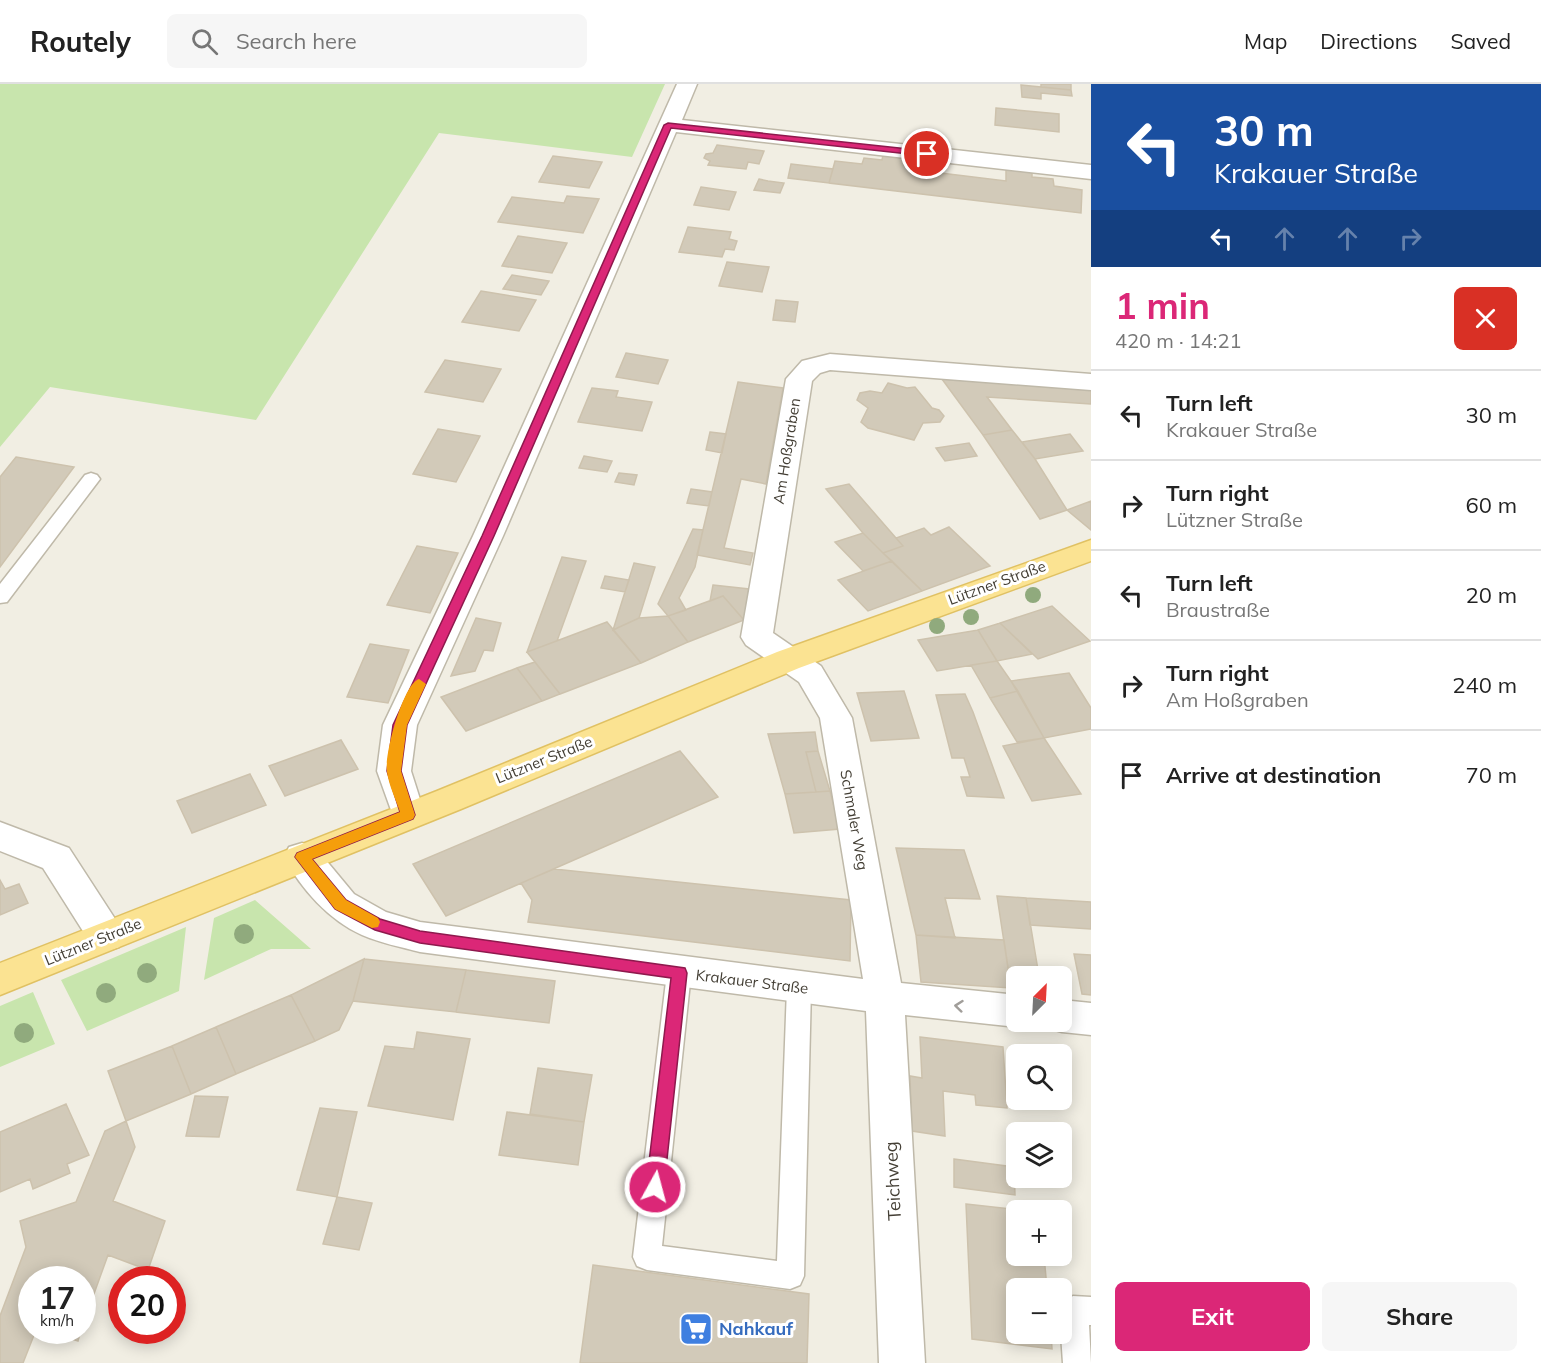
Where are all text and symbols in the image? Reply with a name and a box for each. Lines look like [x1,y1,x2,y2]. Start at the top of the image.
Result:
search box [167,14,587,68]
text: Routely [30,24,131,59]
icon: search [188,25,221,58]
text: Search here [236,27,357,55]
text: Map [1244,28,1287,54]
text: Directions [1320,28,1417,54]
text: Saved [1450,28,1511,54]
text: 30 m [1214,104,1314,157]
icon: left [1115,108,1193,186]
pin [901,128,952,179]
icon: arrive [910,137,943,170]
text: Krakauer Straße [1214,156,1418,190]
icon: left [1205,222,1238,255]
icon: ahead [1268,222,1301,255]
icon: ahead [1331,222,1364,255]
icon: right [1394,222,1427,255]
text: 1 min [1115,283,1210,328]
button: close [1454,287,1517,350]
text: 420 m · 14:21 [1115,328,1241,353]
text: Turn left [1166,389,1253,417]
street label: Am Hoßgraben [769,397,804,505]
icon: left [1115,399,1148,432]
text: 30 m [1466,401,1517,429]
text: Krakauer Straße [1166,417,1317,442]
text: Turn right [1166,479,1269,507]
icon: right [1115,489,1148,522]
text: 60 m [1466,491,1517,519]
text: Lützner Straße [1166,507,1303,532]
street label: Lützner Straße [945,556,1048,609]
text: Turn left [1166,569,1253,597]
icon: left [1115,579,1148,612]
text: 20 m [1466,581,1517,609]
text: Braustraße [1166,597,1270,622]
text: Turn right [1166,659,1269,687]
icon: right [1115,669,1148,702]
text: 240 m [1452,671,1517,699]
text: Am Hoßgraben [1166,687,1309,712]
street label: Lützner Straße [493,732,595,788]
icon: arrive [1115,759,1148,792]
text: Arrive at destination [1166,761,1381,789]
text: 70 m [1466,761,1517,789]
street label: Schmaler Weg [836,768,873,872]
street label: Lützner Straße [42,914,144,970]
street label: Krakauer Straße [695,965,809,998]
north arrow [1006,966,1072,1032]
map controls [1006,966,1072,1344]
one-way arrow [954,1000,963,1012]
button: search [1006,1044,1072,1110]
button: layers [1006,1122,1072,1188]
street label: Teichweg [879,1141,906,1221]
position arrow [623,1155,687,1219]
button: + [1006,1200,1072,1266]
speed limit sign: 20 [108,1266,186,1344]
button: − [1006,1278,1072,1344]
text: 17 [39,1279,75,1317]
button: Exit [1115,1282,1310,1351]
button: Share [1322,1282,1517,1351]
text: km/h [40,1311,74,1330]
supermarket icon: Nahkauf [678,1311,714,1347]
place label: Nahkauf [719,1317,793,1340]

